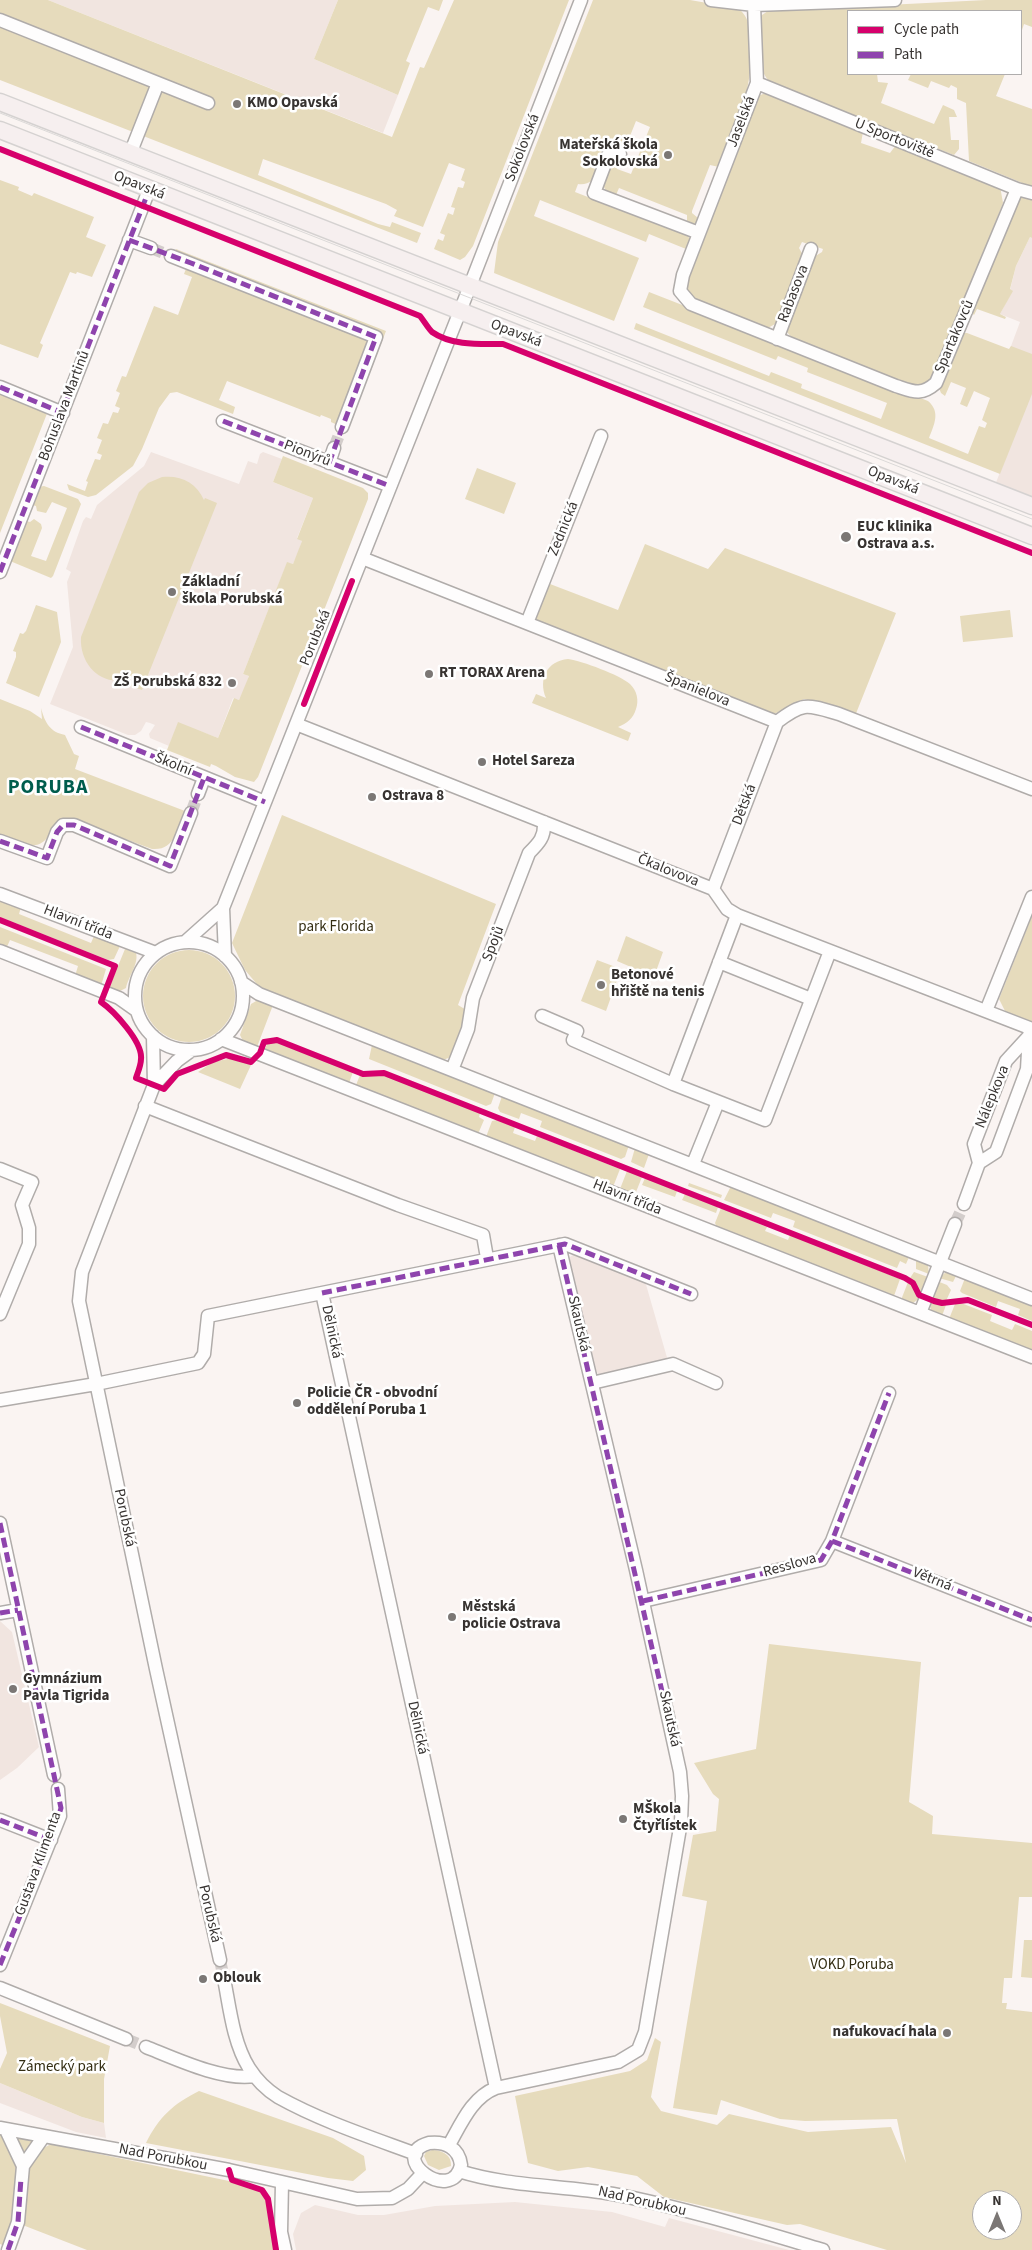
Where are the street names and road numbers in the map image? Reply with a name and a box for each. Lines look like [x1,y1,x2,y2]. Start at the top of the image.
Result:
street label: Jaselská [724,94,760,150]
street label: Sokolovská [502,111,544,185]
street label: U Sportoviště [852,115,936,163]
street label: Opavská [111,168,167,204]
street label: Rabasova [775,263,813,325]
street label: Spartakovců [931,297,979,377]
street label: Opavská [488,316,544,352]
street label: Bohuslava Martinů [36,348,94,464]
street label: Pionýrů [281,437,333,471]
street label: Opavská [865,463,921,499]
street label: Zednická [545,499,583,559]
street label: Porubská [297,607,335,669]
street label: Španielova [662,669,732,711]
street label: Školní [152,749,194,781]
street label: Dětská [729,782,761,828]
street label: Čkalovova [635,851,701,891]
street label: Hlavní třída [41,902,115,944]
street label: Spojů [479,924,509,964]
street label: Nálepkova [972,1063,1014,1131]
street label: Hlavní třída [590,1176,664,1220]
street label: Skautská [563,1294,593,1354]
street label: Dělnická [317,1304,345,1360]
street label: Porubská [109,1487,139,1549]
street label: Resslova [761,1550,819,1582]
street label: Větrná [910,1564,954,1596]
street label: Skautská [654,1689,684,1749]
street label: Dělnická [403,1700,431,1756]
street label: Gustava Klimenta [12,1809,66,1919]
street label: Porubská [194,1883,224,1945]
street label: Nad Porubkou [117,2141,209,2175]
street label: Nad Porubkou [596,2183,688,2221]

